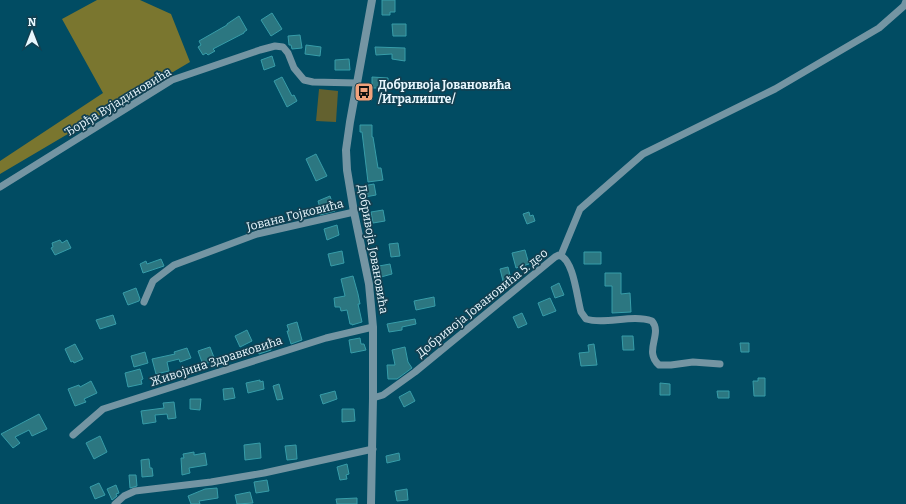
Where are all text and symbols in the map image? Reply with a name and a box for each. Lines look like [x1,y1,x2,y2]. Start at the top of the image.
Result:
north arrow [12,12,52,52]
text: N [28,16,37,29]
street label: Ђорђа Вујадиновића [62,65,174,139]
place label: Добривоја Јовановића /Игралиште/ [377,78,511,106]
bus stop icon: Добривоја Јовановића /Игралиште/ [353,81,375,103]
street label: Добривоја Јовановића [355,183,391,315]
street label: Јована Гојковића [244,196,345,234]
street label: Добривоја Јовановића 5. део [414,246,551,360]
street label: Живојина Здравковића [148,333,284,389]

